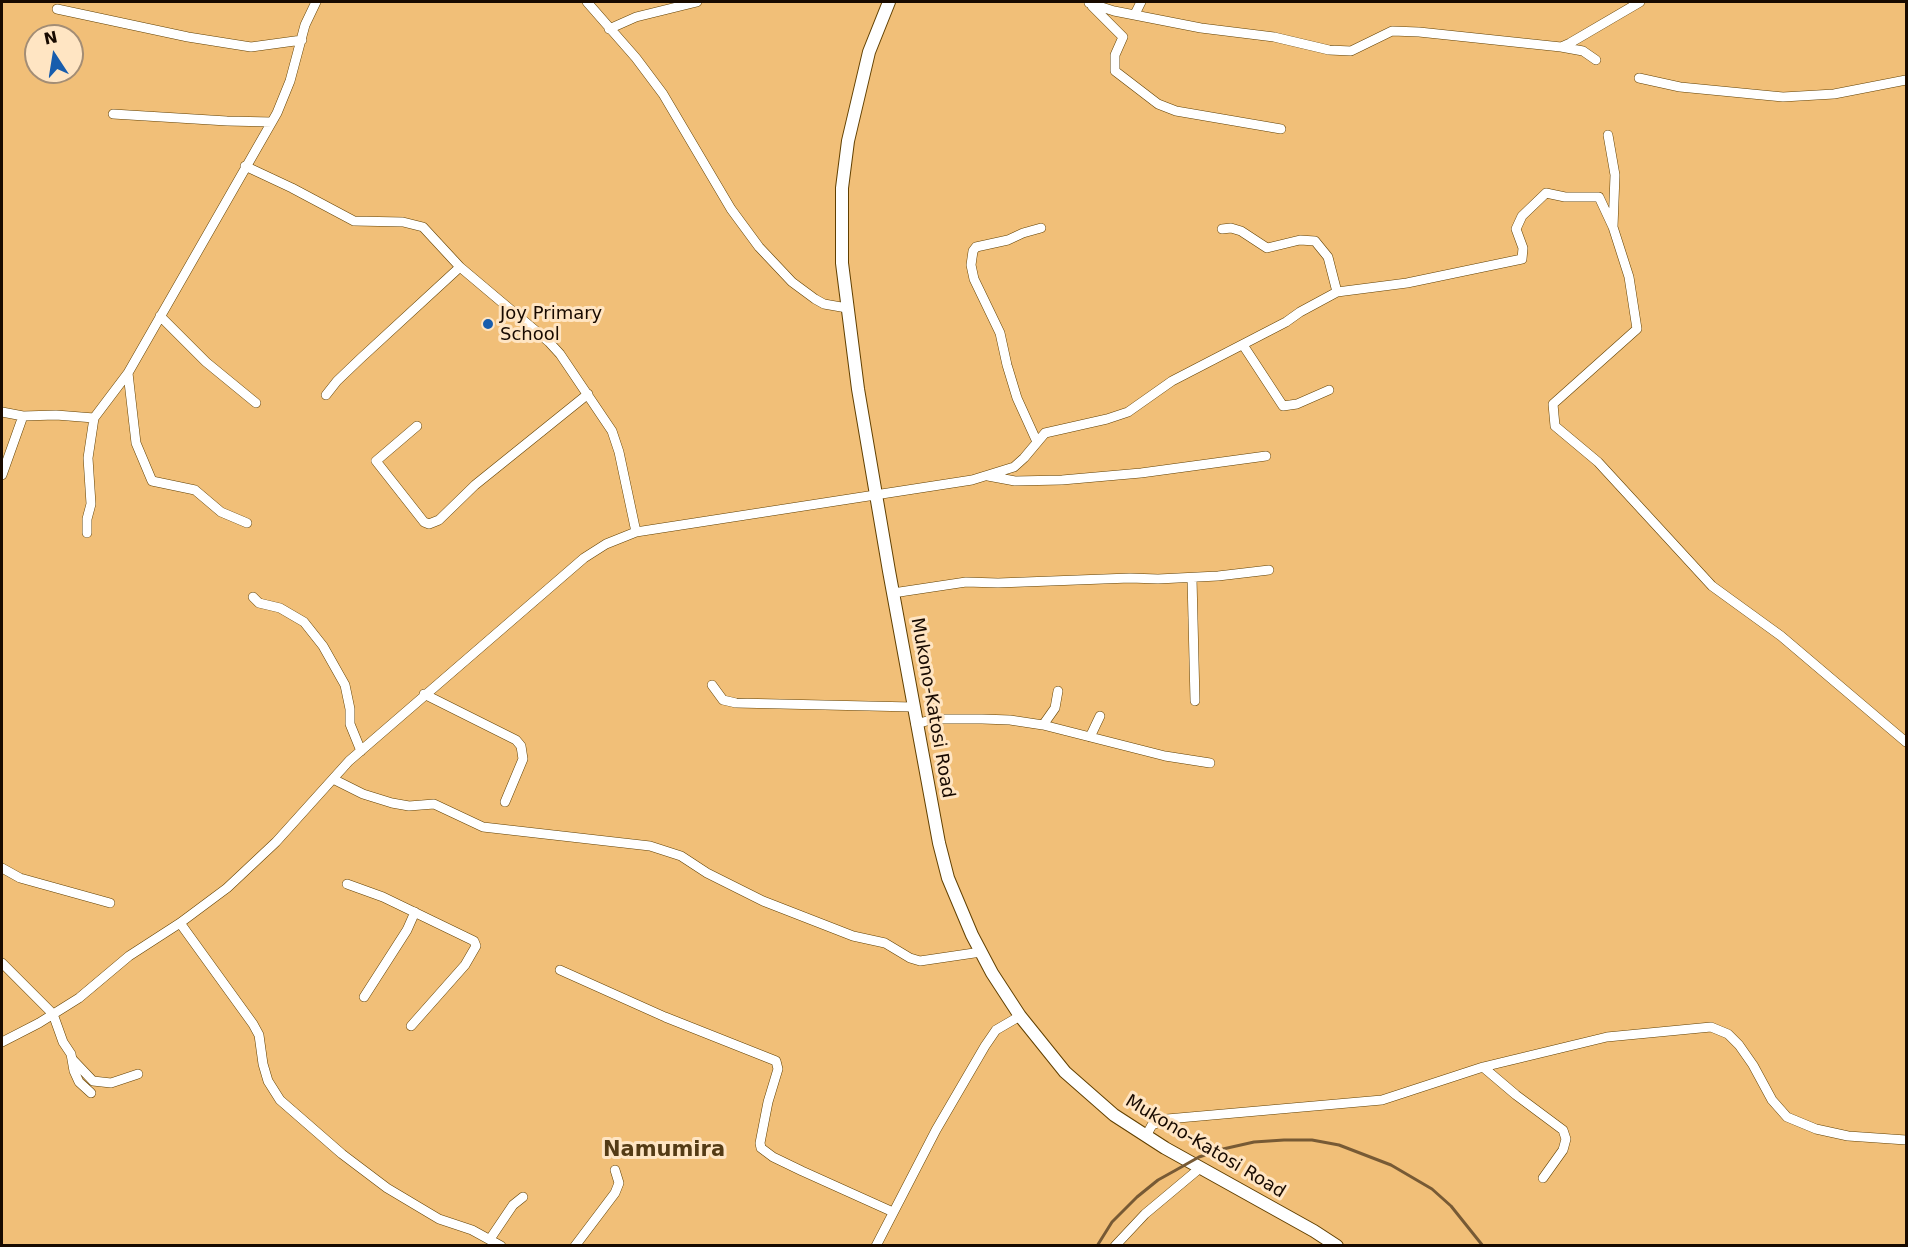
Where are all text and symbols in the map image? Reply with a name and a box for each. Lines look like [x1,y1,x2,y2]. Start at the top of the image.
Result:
north arrow [24,24,84,84]
text: N [42,27,59,49]
place label: Joy Primary School [500,303,602,346]
marker: Joy Primary School [481,317,495,331]
street label: Mukono-Katosi Road [905,616,959,800]
street label: Mukono-Katosi Road [1121,1091,1289,1203]
district label: Namumira [603,1138,725,1164]

